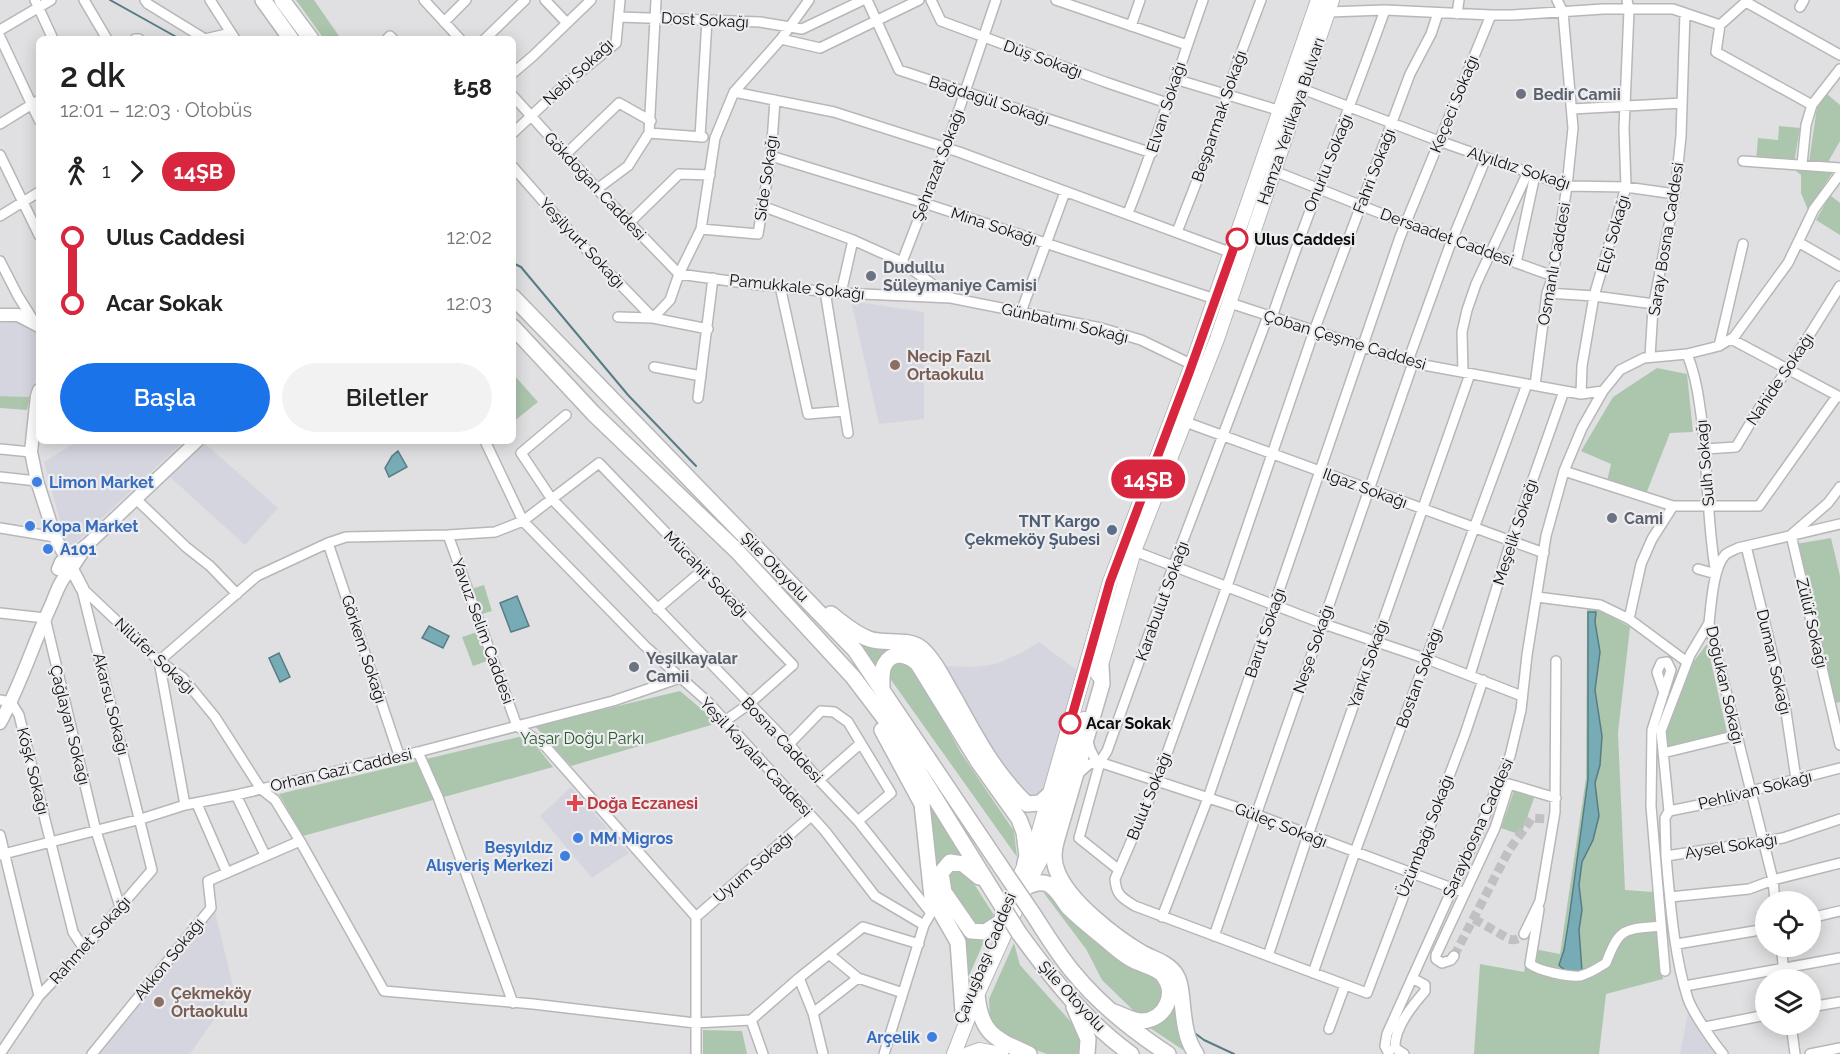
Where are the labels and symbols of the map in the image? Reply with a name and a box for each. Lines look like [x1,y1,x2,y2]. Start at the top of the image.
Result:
street label: Dost Sokağı [661,8,749,32]
street label: Nebi Sokağı [539,35,617,109]
street label: Hamza Yerlikaya Bulvarı [1253,35,1329,207]
street label: Düş Sokağı [1001,36,1085,82]
street label: Beşparmak Sokağı [1188,48,1250,184]
street label: Keçeci Sokağı [1426,52,1482,156]
street label: Elvan Sokağı [1142,59,1190,155]
street label: Bağdagül Sokağı [927,72,1051,128]
place label: Bedir Camii [1533,85,1621,104]
marker: Bedir Camii [1514,87,1528,101]
street label: Şehrazat Sokağı [908,106,968,224]
street label: Onurlu Sokağı [1300,111,1356,215]
street label: Fahri Sokağı [1349,126,1399,216]
street label: Gökdoğan Caddesi [540,128,650,244]
street label: Side Sokağı [751,134,781,222]
street label: Alyıldız Sokağı [1465,142,1573,194]
street label: Saray Bosna Caddesi [1644,161,1688,317]
street label: Elçi Sokağı [1593,193,1633,275]
street label: Yeşilyurt Sokağı [535,194,629,292]
street label: Osmanlı Caddesi [1534,201,1574,327]
street label: Mina Sokağı [949,203,1039,249]
street label: Dersaadet Caddesi [1378,204,1516,270]
marker: Ulus Caddesi [1226,228,1248,250]
place label: Ulus Caddesi [1254,230,1355,249]
place label: Dudullu Süleymaniye Camisi [883,258,1037,295]
marker: Dudullu Süleymaniye Camisi [864,269,878,283]
street label: Pamukkale Sokağı [728,270,866,304]
street label: Günbatımı Sokağı [1000,299,1130,347]
street label: Çoban Çeşme Caddesi [1261,306,1429,374]
street label: Nahide Sokağı [1742,329,1818,429]
place label: Necip Fazıl Ortaokulu [907,347,991,384]
marker: Necip Fazıl Ortaokulu [888,358,902,372]
street label: Sulh Sokağı [1692,419,1718,507]
line badge: 14ŞB [1106,460,1190,498]
street label: Ilgaz Sokağı [1320,464,1410,512]
place label: Limon Market [49,473,154,492]
marker: Limon Market [30,475,44,489]
street label: Meşelik Sokağı [1489,476,1541,588]
place label: Cami [1624,509,1663,528]
marker: Cami [1605,511,1619,525]
place label: TNT Kargo Çekmeköy Şubesi [965,512,1100,549]
place label: Kopa Market [42,517,138,536]
marker: Kopa Market [23,519,37,533]
marker: TNT Kargo Çekmeköy Şubesi [1105,523,1119,537]
street label: Mücahit Sokağı [660,527,752,621]
street label: Şile Otoyolu [737,528,813,606]
street label: Karabulut Sokağı [1132,539,1192,663]
place label: A101 [60,540,96,559]
marker: A101 [41,542,55,556]
street label: Yavuz Selim Caddesi [448,556,518,706]
street label: Zülüf Sokağı [1792,576,1832,670]
street label: Barut Sokağı [1241,586,1289,680]
street label: Görkem Sokağı [338,593,390,705]
street label: Neşe Sokağı [1289,602,1337,696]
street label: Duman Sokağı [1753,607,1795,717]
street label: Nilüfer Sokağı [111,614,199,698]
street label: Yankı Sokağı [1344,617,1392,711]
street label: Doğukan Sokağı [1702,624,1748,746]
street label: Bostan Sokağı [1392,625,1446,731]
place label: Yeşilkayalar Camii [646,649,738,686]
street label: Akarsu Sokağı [89,651,133,757]
marker: Yeşilkayalar Camii [627,660,641,674]
street label: Çağlayan Sokağı [46,663,94,787]
street label: Yeşil Kayalar Caddesi [696,693,816,821]
street label: Bosna Caddesi [737,693,827,787]
marker: Acar Sokak [1059,712,1081,734]
place label: Acar Sokak [1086,714,1171,733]
street label: Köşk Sokağı [13,725,53,817]
park label: Yaşar Doğu Parkı [520,729,644,748]
street label: Orhan Gazi Caddesi [268,744,414,796]
street label: Bulut Sokağı [1123,749,1175,843]
street label: Saraybosna Caddesi [1439,755,1517,901]
street label: Pehlivan Sokağı [1696,767,1814,813]
street label: Üzümbağı Sokağı [1392,772,1457,900]
place label: Doğa Eczanesi [587,794,698,813]
marker: Doğa Eczanesi [568,796,582,810]
street label: Güleç Sokağı [1232,799,1330,851]
street label: Uyum Sokağı [709,827,797,907]
place label: MM Migros [590,829,673,848]
street label: Aysel Sokağı [1683,829,1779,863]
marker: MM Migros [571,831,585,845]
place label: Beşyıldız Alışveriş Merkezi [426,838,553,875]
marker: Beşyıldız Alışveriş Merkezi [558,849,572,863]
street label: Çavuşbaşı Caddesi [950,890,1020,1026]
street label: Rahmet Sokağı [46,892,134,988]
street label: Akkon Sokağı [130,914,208,1004]
street label: Şile Otoyolu [1035,957,1109,1035]
place label: Çekmeköy Ortaokulu [171,984,252,1021]
marker: Çekmeköy Ortaokulu [152,995,166,1009]
place label: Arçelik [867,1028,920,1047]
marker: Arçelik [925,1030,939,1044]

